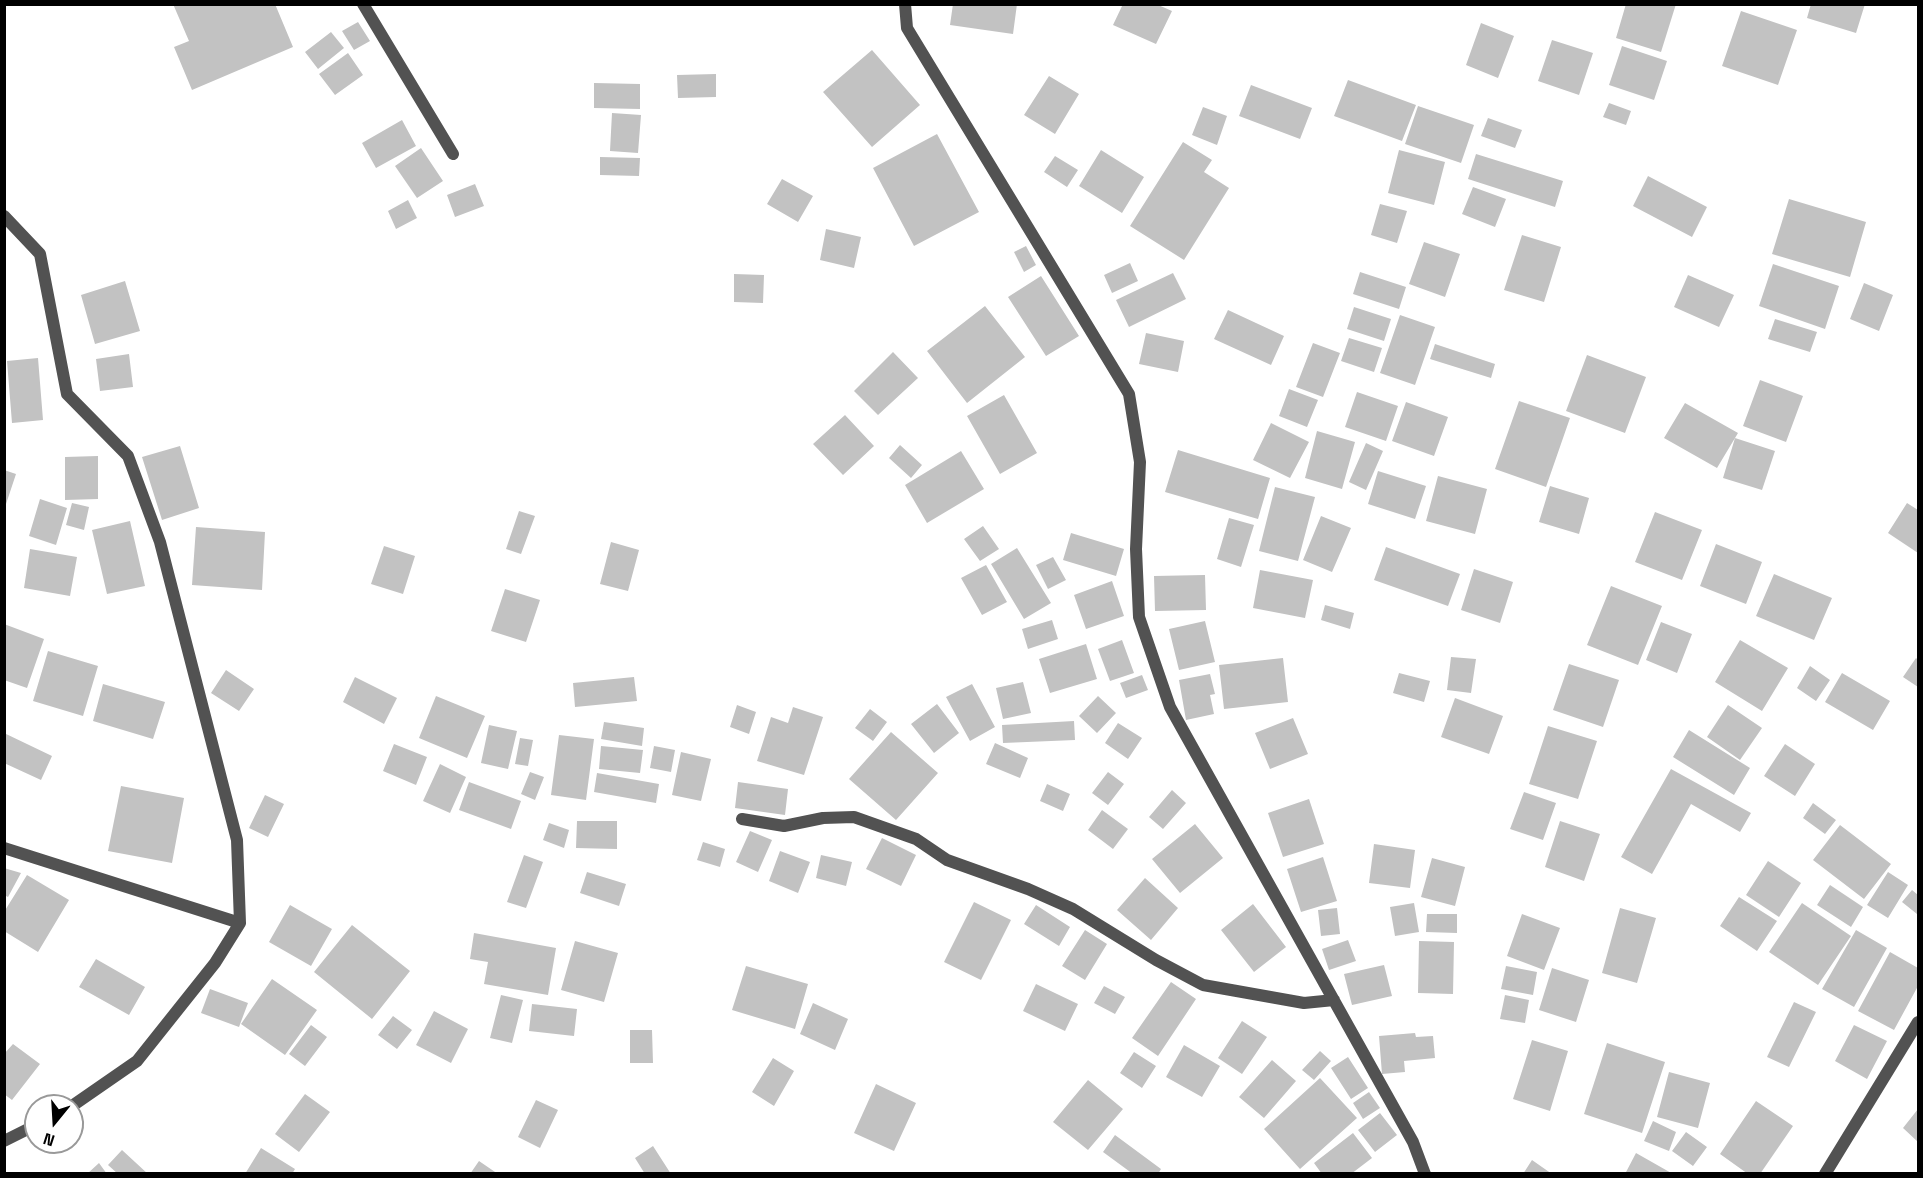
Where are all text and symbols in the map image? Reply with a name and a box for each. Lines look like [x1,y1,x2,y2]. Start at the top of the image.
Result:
north arrow [24,1094,84,1154]
text: N [41,1128,57,1151]

